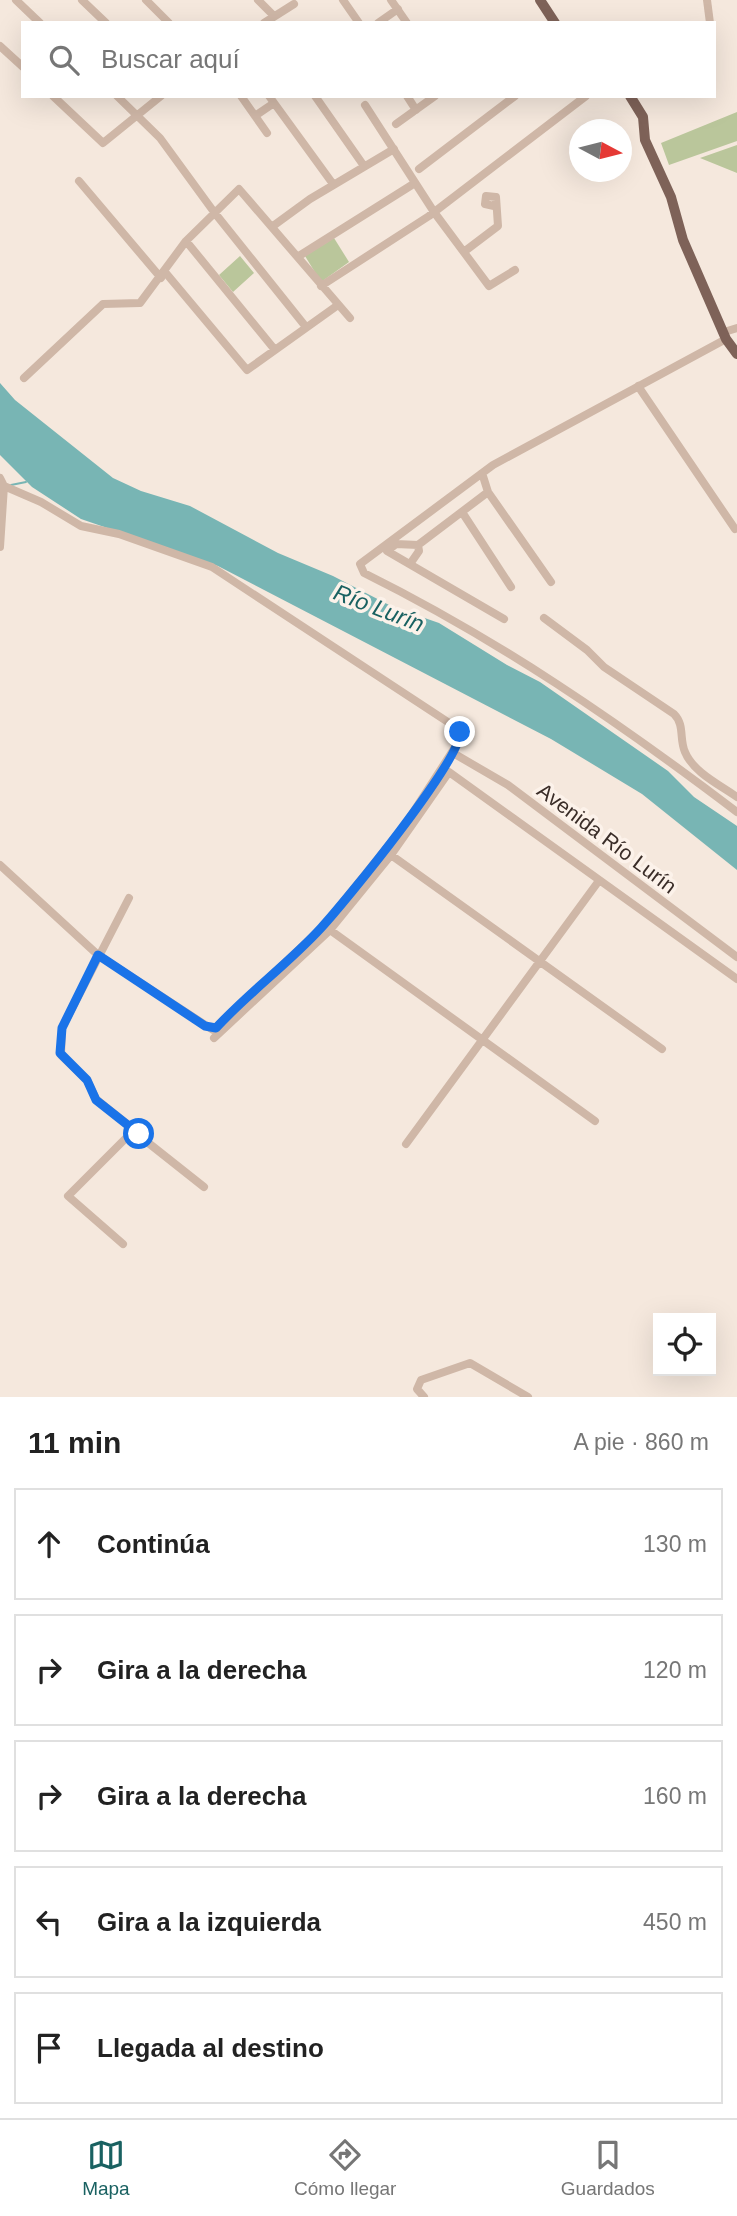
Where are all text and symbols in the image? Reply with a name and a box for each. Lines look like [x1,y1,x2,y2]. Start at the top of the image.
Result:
search box [21,21,716,98]
icon: search [45,41,83,79]
text: Buscar aquí [101,44,240,74]
north arrow [569,119,632,182]
water label: Río Lurín [330,579,428,637]
route end [444,716,475,747]
street label: Avenida Río Lurín [533,778,681,898]
route start [123,1118,154,1149]
map controls [653,1313,716,1376]
button: locate [653,1313,716,1376]
text: 11 min [28,1426,121,1459]
text: A pie · 860 m [573,1429,709,1455]
icon: ahead [30,1525,68,1563]
text: Continúa [97,1529,210,1559]
text: 130 m [643,1531,707,1557]
icon: right [30,1651,68,1689]
text: Gira a la derecha [97,1655,307,1685]
text: 120 m [643,1657,707,1683]
icon: right [30,1777,68,1815]
text: Gira a la derecha [97,1781,307,1811]
text: 160 m [643,1783,707,1809]
icon: left [30,1903,68,1941]
text: Gira a la izquierda [97,1907,321,1937]
text: 450 m [643,1909,707,1935]
icon: arrive [30,2029,68,2067]
text: Llegada al destino [97,2033,324,2063]
tab: Mapa [82,2136,130,2200]
tab: Cómo llegar [294,2136,396,2200]
tab: Guardados [561,2136,655,2200]

